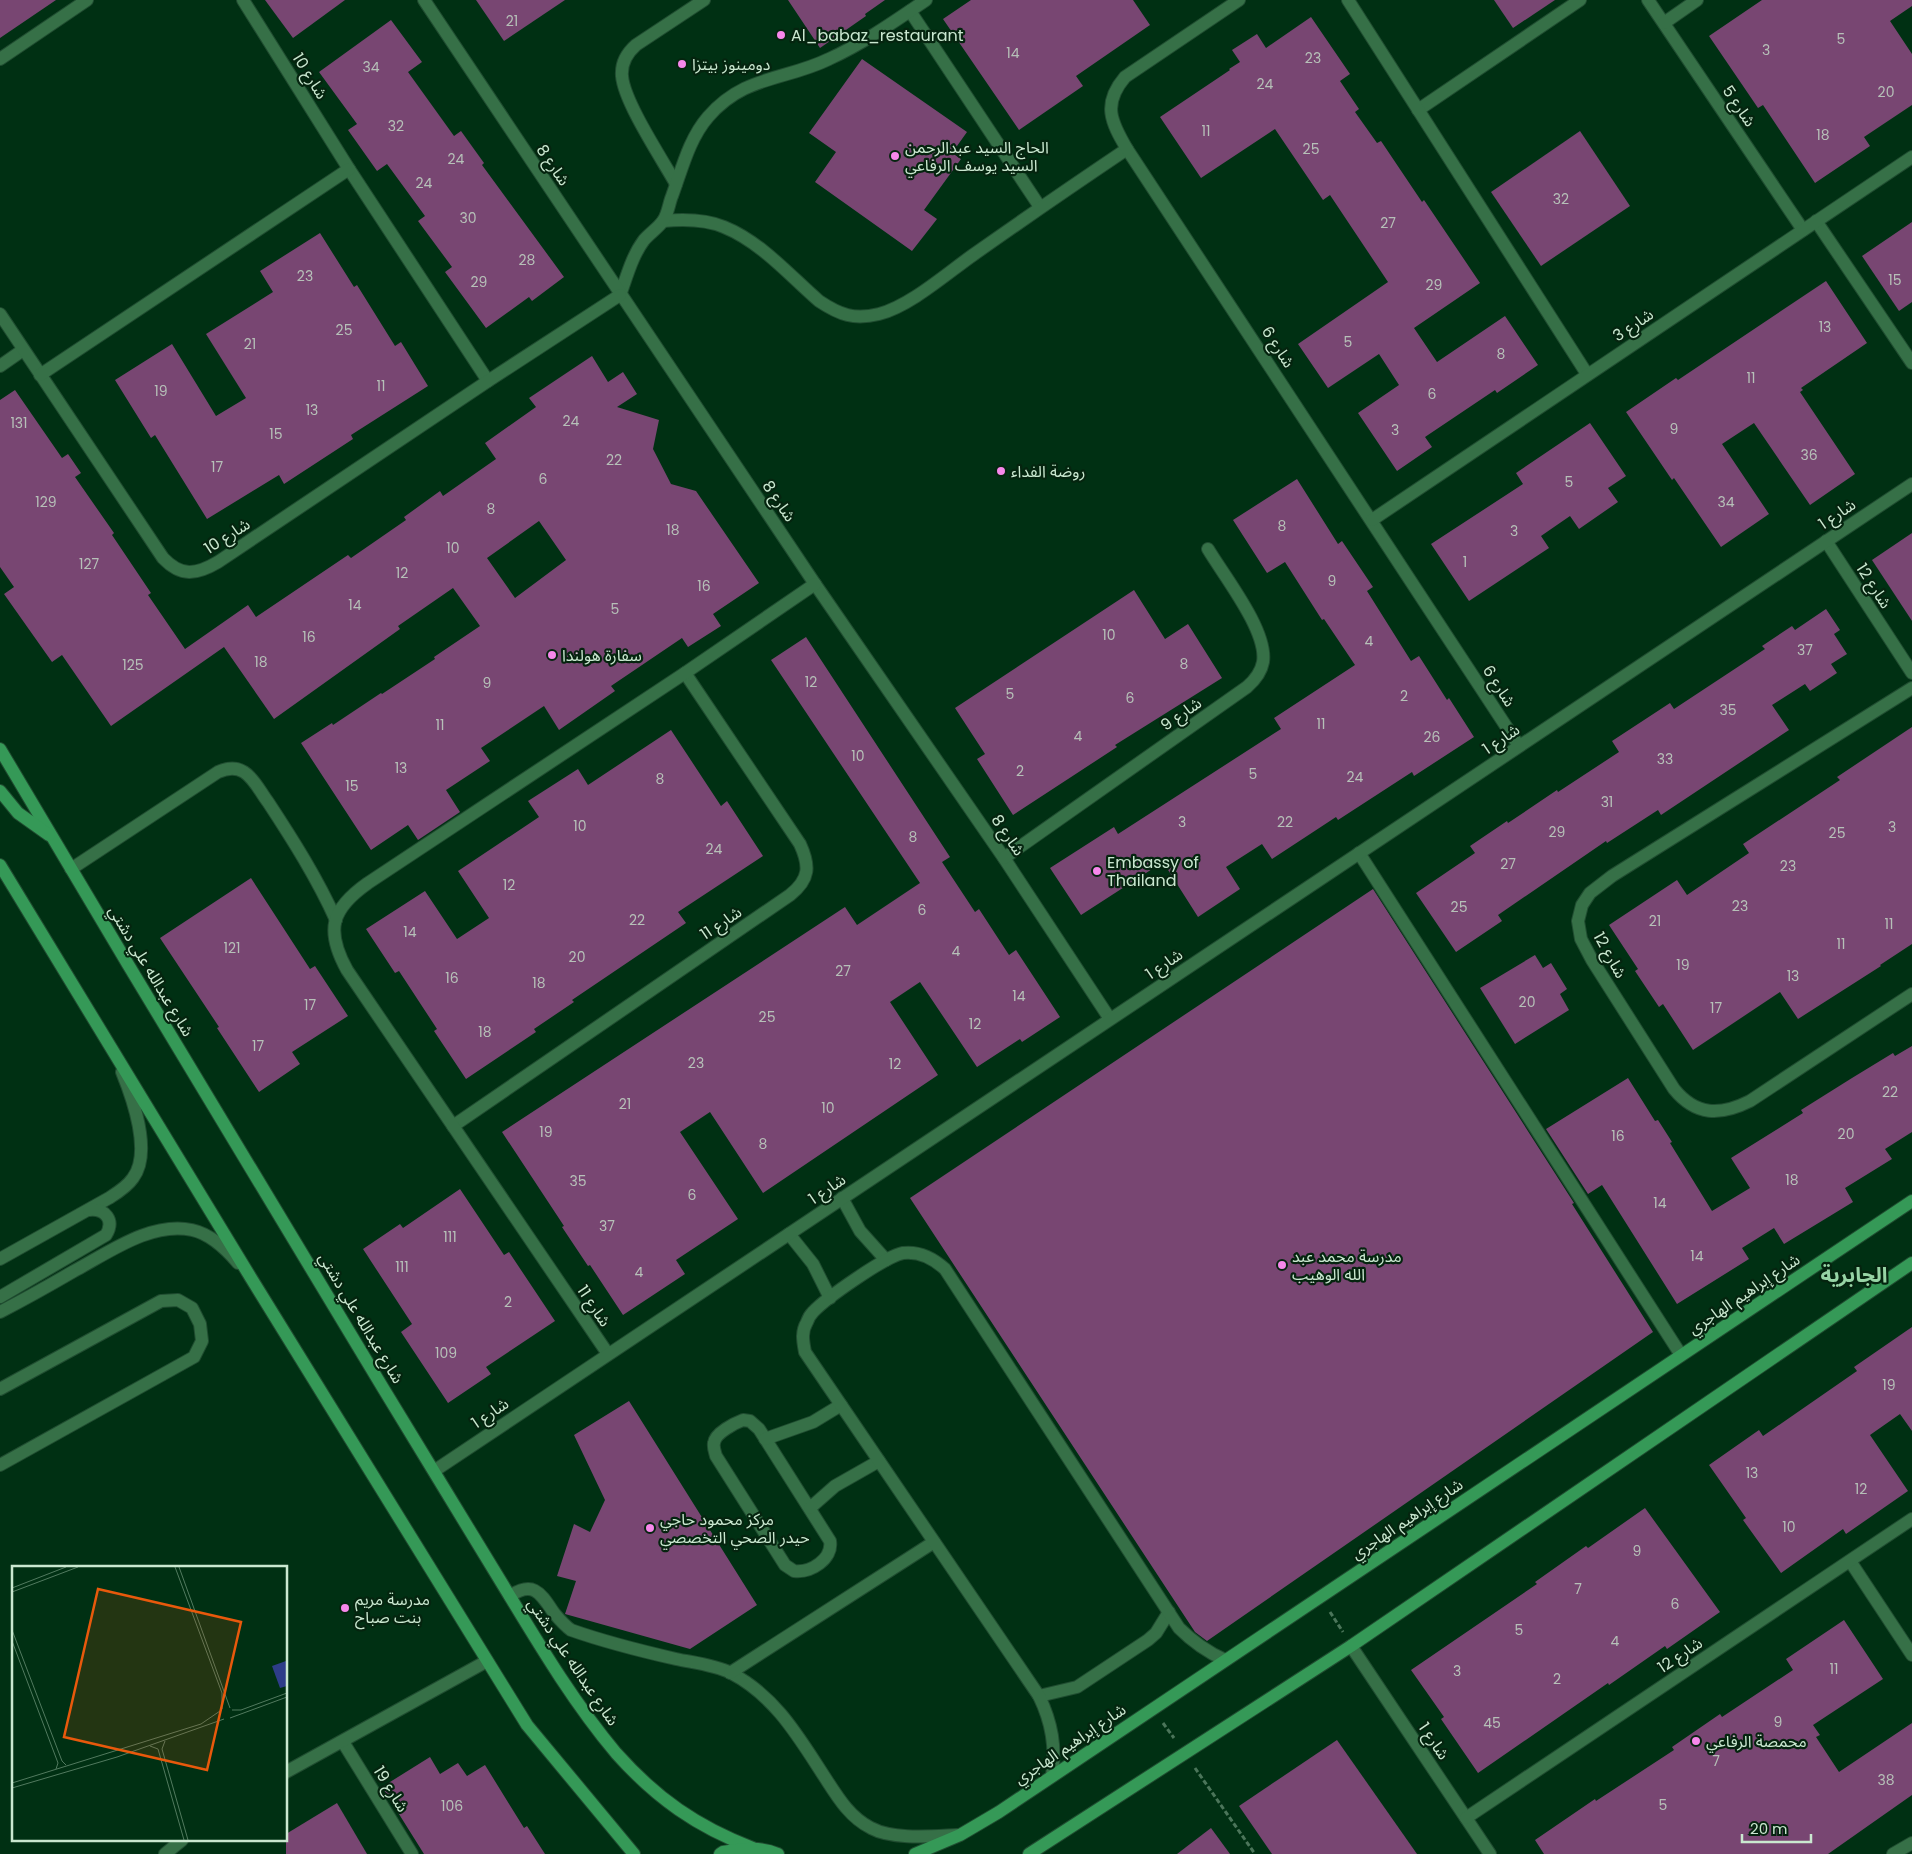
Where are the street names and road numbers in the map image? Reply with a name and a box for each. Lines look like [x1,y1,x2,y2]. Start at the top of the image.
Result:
street label: شارع 10 [286,48,333,104]
street label: شارع 5 [1716,81,1761,132]
street label: شارع 8 [530,140,575,191]
street label: شارع 3 [1608,303,1659,348]
street label: شارع 6 [1255,322,1300,373]
street label: شارع 8 [756,476,801,527]
street label: شارع 1 [1814,493,1861,536]
street label: شارع 10 [200,513,255,560]
street label: شارع 12 [1850,559,1897,614]
street label: شارع 6 [1476,661,1521,712]
street label: شارع 9 [1156,692,1207,737]
street label: شارع 1 [1478,718,1525,761]
street label: شارع 8 [985,810,1030,861]
street label: شارع عبدالله علي دشتي [102,901,199,1041]
street label: شارع 11 [696,901,747,946]
street label: شارع 12 [1587,928,1632,983]
street label: شارع 1 [1141,943,1188,986]
street label: شارع 1 [804,1168,851,1211]
street label: شارع عبدالله علي دشتي [312,1248,409,1388]
street label: شارع إبراهيم الهاجري [1684,1248,1805,1341]
street label: شارع 11 [571,1281,616,1332]
street label: شارع 1 [467,1392,514,1435]
street label: شارع إبراهيم الهاجري [1347,1473,1468,1566]
street label: شارع عبدالله علي دشتي [521,1594,624,1731]
street label: شارع 12 [1653,1632,1708,1679]
street label: شارع إبراهيم الهاجري [1010,1698,1131,1791]
street label: شارع 1 [1412,1718,1455,1765]
street label: شارع 19 [367,1761,414,1817]

